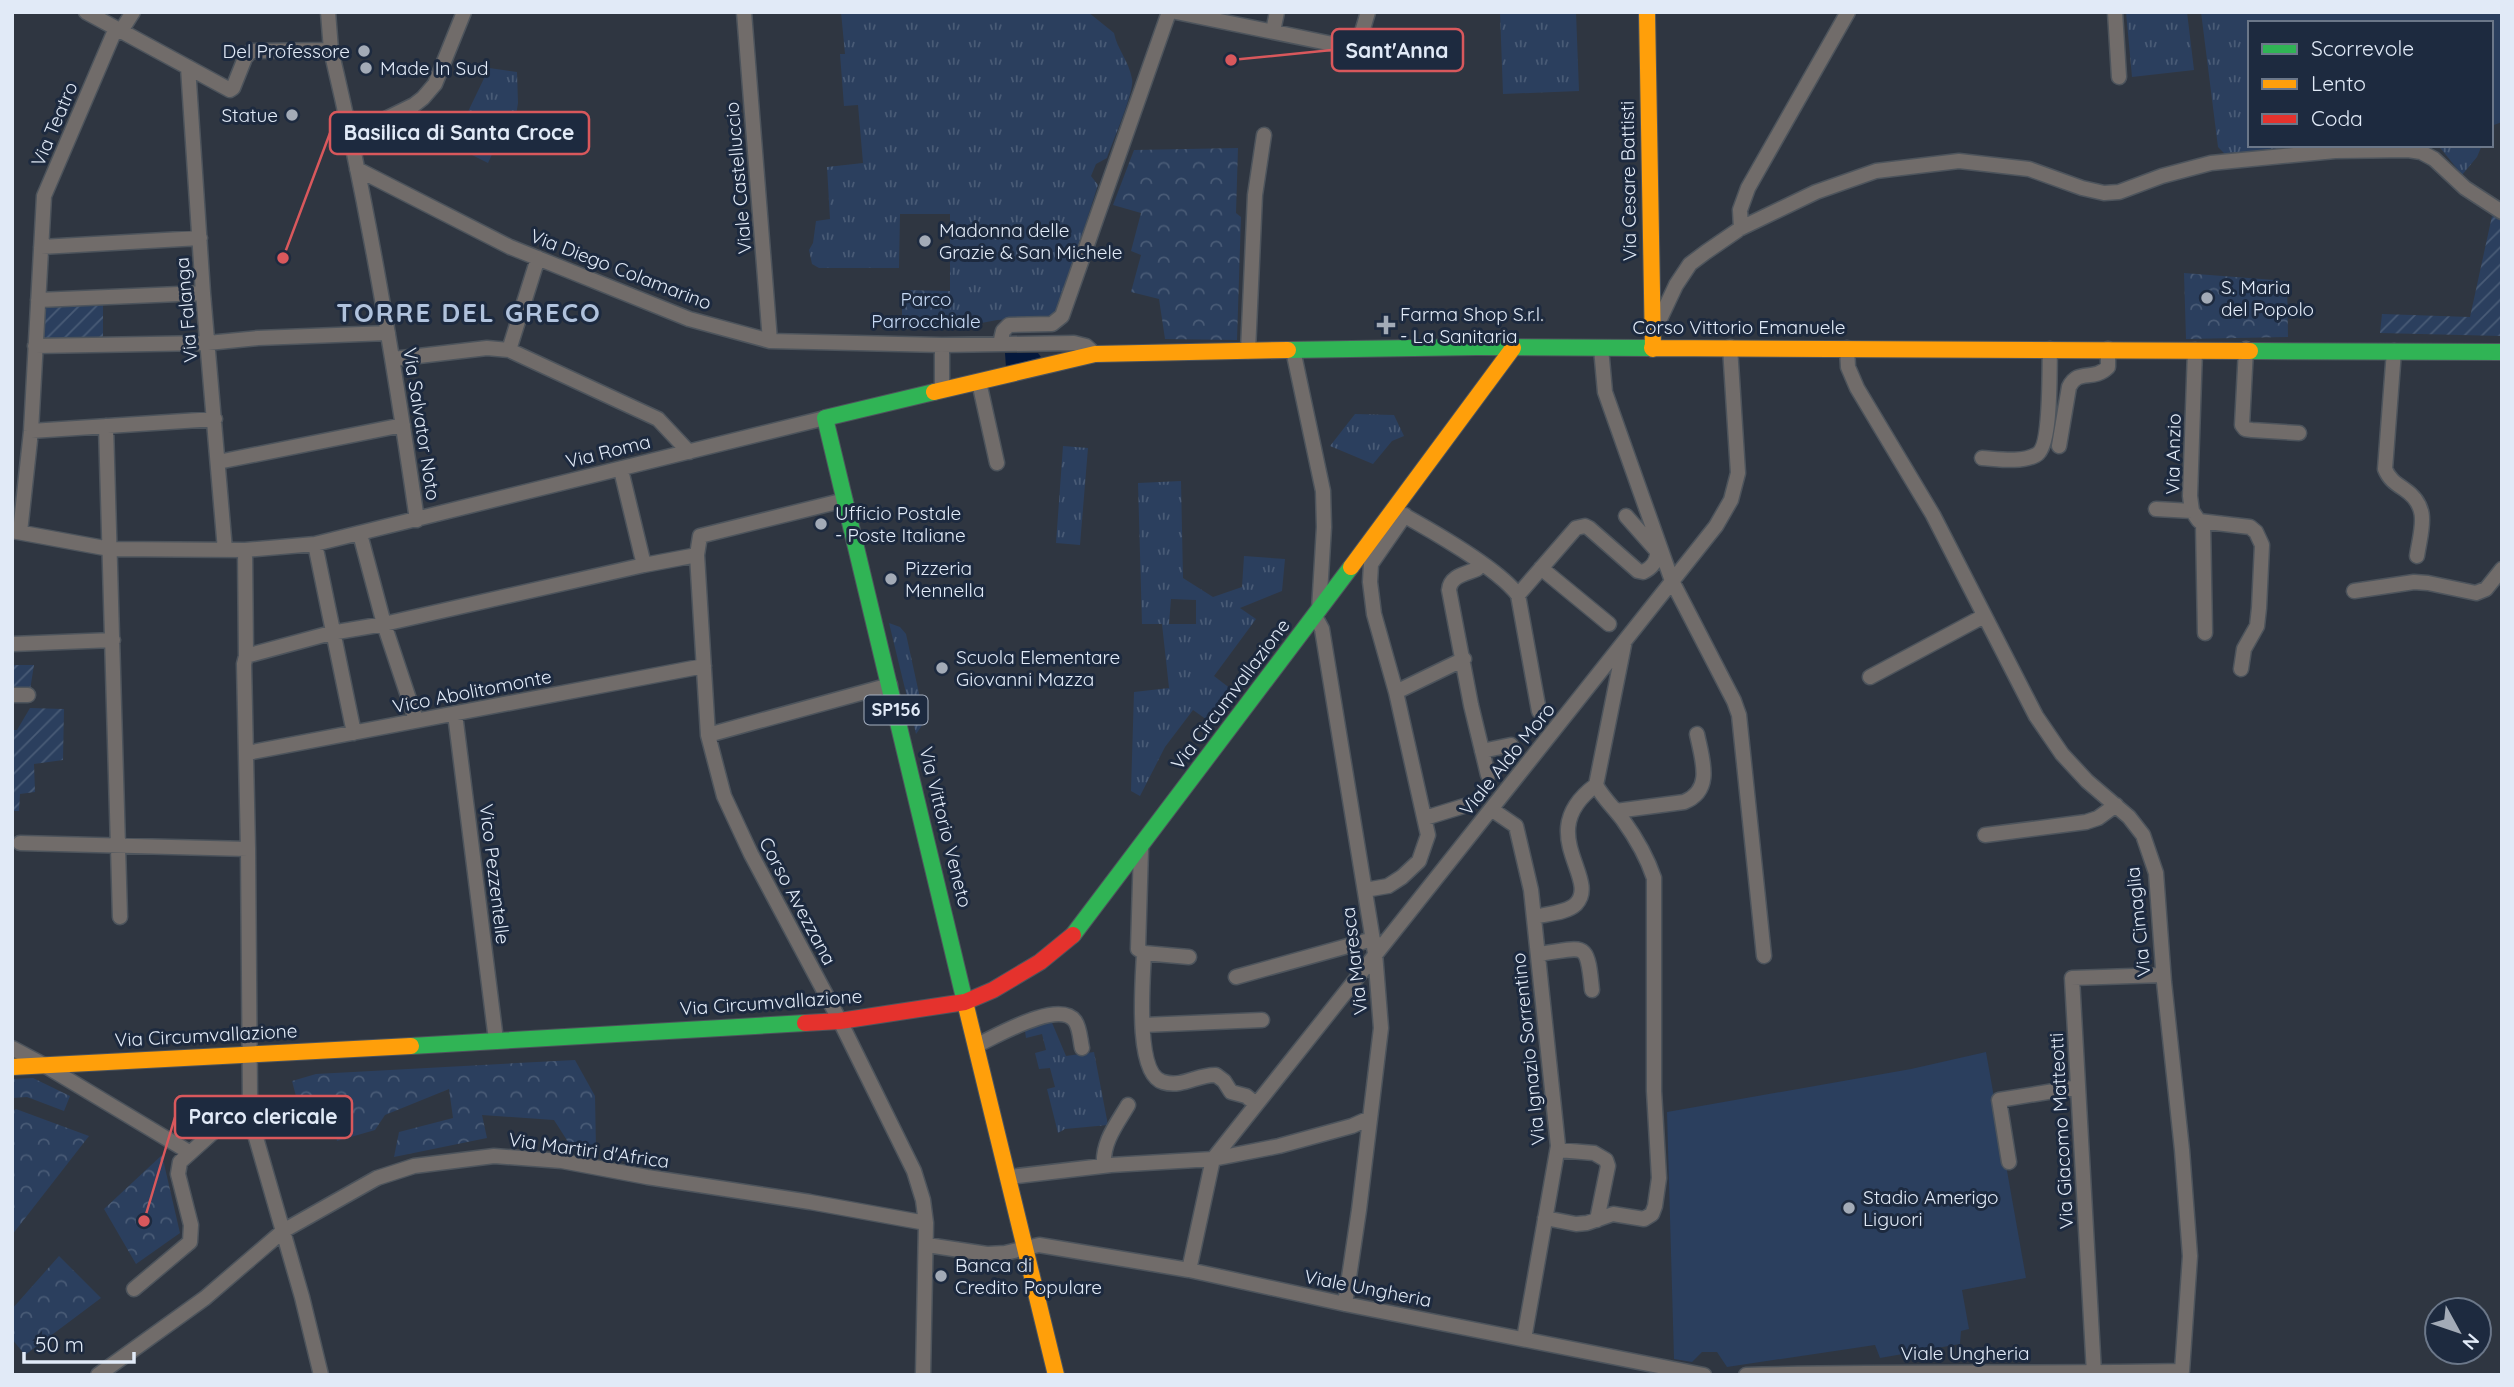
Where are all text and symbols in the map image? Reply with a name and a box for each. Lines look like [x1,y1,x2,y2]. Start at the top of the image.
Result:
legend [2248,21,2493,147]
callout: Sant'Anna [1332,29,1463,71]
text: Scorrevole [2311,35,2414,61]
text: Sant'Anna [1346,37,1448,63]
place label: Del Professore [222,39,350,63]
marker: Del Professore [356,43,372,59]
place label: Made In Sud [380,56,489,80]
marker: Made In Sud [358,60,374,76]
text: Lento [2311,70,2366,96]
street label: Via Teatro [25,78,83,170]
street label: Viale Castelluccio [719,101,757,255]
street label: Via Cesare Battisti [1615,101,1641,261]
place label: Statue [221,103,278,127]
text: Coda [2311,105,2363,131]
marker: Statue [284,107,300,123]
callout: Basilica di Santa Croce [330,112,589,154]
text: Basilica di Santa Croce [344,119,574,145]
place label: Madonna delle Grazie & San Michele [939,218,1122,264]
street label: Via Diego Colamarino [527,223,715,315]
marker: Madonna delle Grazie & San Michele [917,233,933,249]
street label: Via Falanga [169,256,203,364]
place label: S. Maria del Popolo [2221,275,2314,321]
park label: Parco Parrocchiale [871,287,981,333]
marker: S. Maria del Popolo [2199,290,2215,306]
district label: TORRE DEL GRECO [336,296,602,329]
place label: Farma Shop S.r.l. - La Sanitaria [1400,302,1544,348]
street label: Corso Vittorio Emanuele [1633,315,1845,339]
marker: Farma Shop S.r.l. - La Sanitaria [1378,317,1394,333]
street label: Via Salvator Noto [398,346,446,502]
street label: Via Anzio [2160,413,2186,495]
street label: Via Roma [563,429,653,473]
place label: Ufficio Postale - Poste Italiane [835,501,966,547]
marker: Ufficio Postale - Poste Italiane [813,516,829,532]
place label: Pizzeria Mennella [905,556,984,602]
marker: Pizzeria Mennella [883,571,899,587]
street label: Via Circumvallazione [1165,614,1295,774]
place label: Scuola Elementare Giovanni Mazza [956,645,1120,691]
marker: Scuola Elementare Giovanni Mazza [934,660,950,676]
street label: Vico Abolitomonte [390,664,554,718]
road number: SP156 [864,696,928,724]
street label: Viale Aldo Moro [1454,698,1560,820]
street label: Via Vittorio Veneto [914,744,978,910]
street label: Vico Pezzentelle [474,802,516,946]
street label: Corso Avezzana [754,833,842,969]
street label: Via Cimaglia [2120,866,2156,978]
street label: Via Maresca [1335,906,1373,1016]
street label: Via Ignazio Sorrentino [1506,952,1550,1146]
street label: Via Circumvallazione [679,984,863,1020]
street label: Via Circumvallazione [114,1018,298,1052]
street label: Via Giacomo Matteotti [2044,1032,2078,1230]
callout: Parco clericale [175,1096,352,1138]
text: Parco clericale [188,1103,338,1129]
street label: Via Martiri d'Africa [507,1127,671,1173]
place label: Stadio Amerigo Liguori [1863,1185,1999,1231]
marker: Stadio Amerigo Liguori [1841,1200,1857,1216]
place label: Banca di Credito Populare [955,1253,1102,1299]
street label: Viale Ungheria [1302,1264,1434,1312]
marker: Banca di Credito Populare [933,1268,949,1284]
north arrow [2423,1296,2493,1366]
scale bar [24,1320,135,1364]
text: N [2457,1329,2485,1355]
text: 50 m [35,1331,84,1357]
street label: Viale Ungheria [1900,1341,2030,1365]

